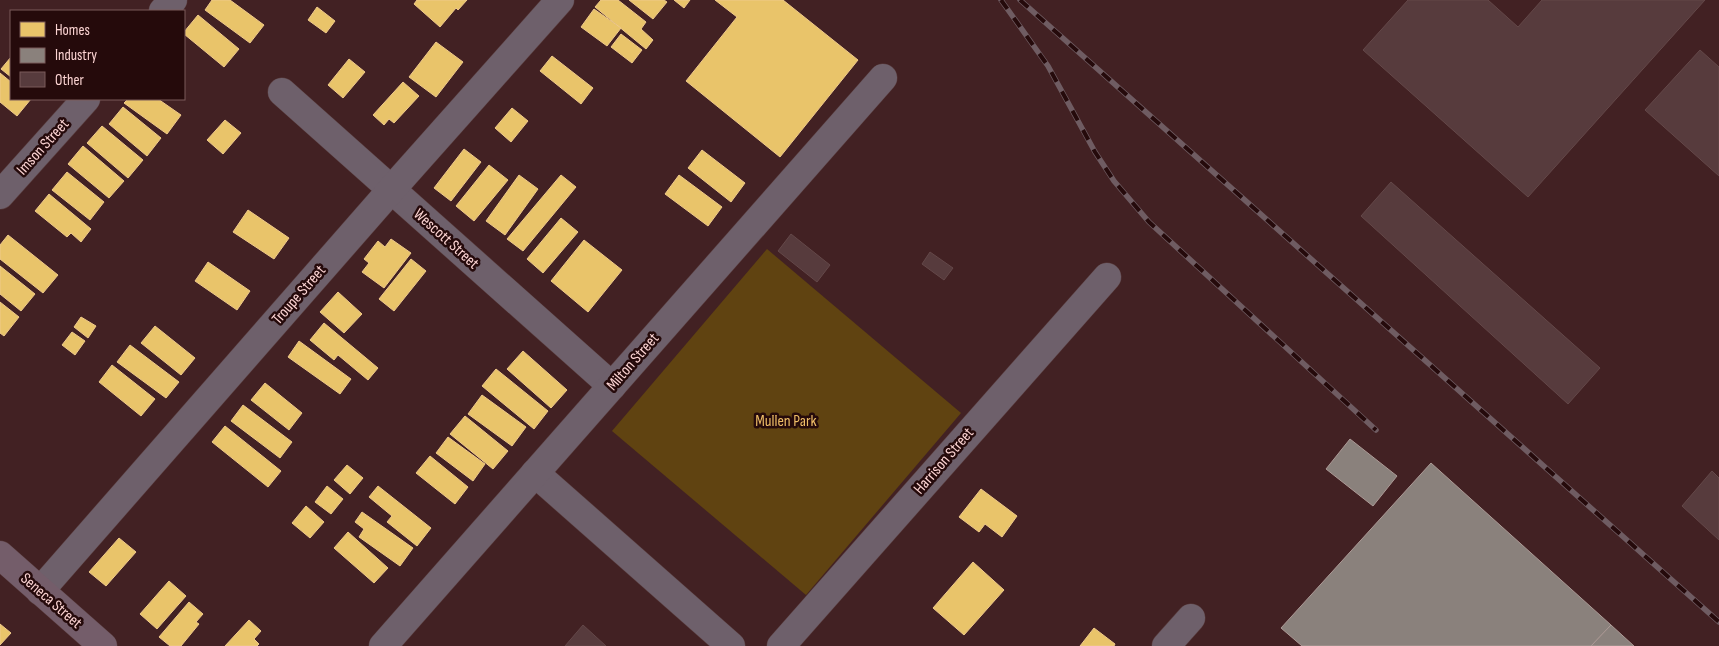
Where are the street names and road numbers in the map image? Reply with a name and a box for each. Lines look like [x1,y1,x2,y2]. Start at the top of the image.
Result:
street label: Imson Street [13,115,73,179]
street label: Wescott Street [409,205,483,273]
street label: Troupe Street [268,261,330,329]
street label: Milton Street [603,329,663,395]
street label: Harrison Street [910,424,978,498]
street label: Seneca Street [16,569,86,633]

